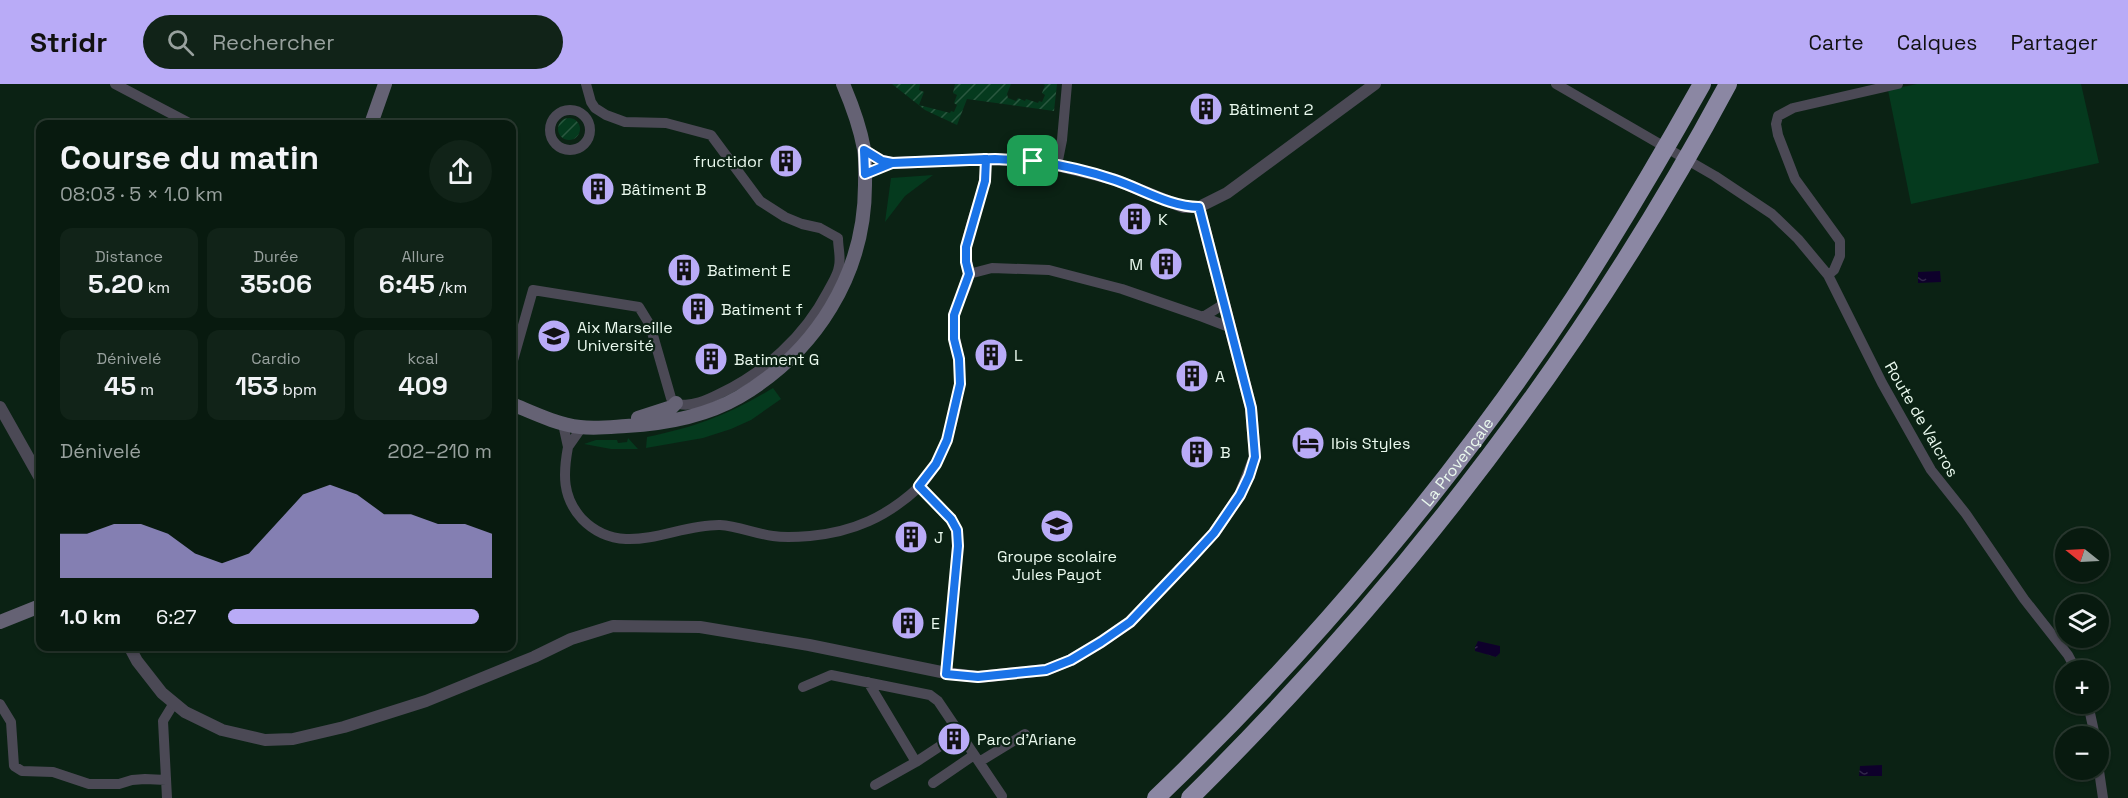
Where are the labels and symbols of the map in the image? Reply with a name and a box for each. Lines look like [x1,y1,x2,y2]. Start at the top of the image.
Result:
building icon: Bâtiment 2 [1188,91,1224,127]
place label: Bâtiment 2 [1229,99,1313,120]
pin [1007,135,1058,186]
building icon: fructidor [768,143,804,179]
place label: fructidor [693,151,763,172]
building icon: Bâtiment B [580,171,616,207]
place label: Bâtiment B [621,179,706,200]
building icon: K [1117,201,1153,237]
place label: K [1158,209,1168,230]
building icon: M [1148,246,1184,282]
building icon: Batiment E [666,252,702,288]
place label: M [1129,254,1143,275]
place label: Batiment E [707,260,791,281]
building icon: Batiment f [680,291,716,327]
place label: Batiment f [721,299,803,320]
place label: Aix Marseille Université [577,317,673,356]
school or university icon: Aix Marseille Université [536,318,572,354]
building icon: L [973,337,1009,373]
building icon: Batiment G [693,341,729,377]
place label: L [1014,345,1023,366]
place label: Batiment G [734,349,819,370]
building icon: A [1174,358,1210,394]
street label: Route de Valcros [1880,358,1963,481]
place label: A [1215,366,1225,387]
street label: La Provençale [1417,413,1499,511]
hotel icon: Ibis Styles [1290,425,1326,461]
place label: Ibis Styles [1331,433,1410,454]
building icon: B [1179,434,1215,470]
place label: B [1220,442,1231,463]
school or university icon: Groupe scolaire Jules Payot [1039,508,1075,544]
building icon: J [893,519,929,555]
place label: J [934,527,944,548]
north arrow [2055,528,2109,582]
place label: Groupe scolaire Jules Payot [997,546,1117,585]
building icon: E [890,605,926,641]
place label: E [931,613,940,634]
building icon: Parc d'Ariane [936,721,972,757]
place label: Parc d'Ariane [977,729,1077,750]

